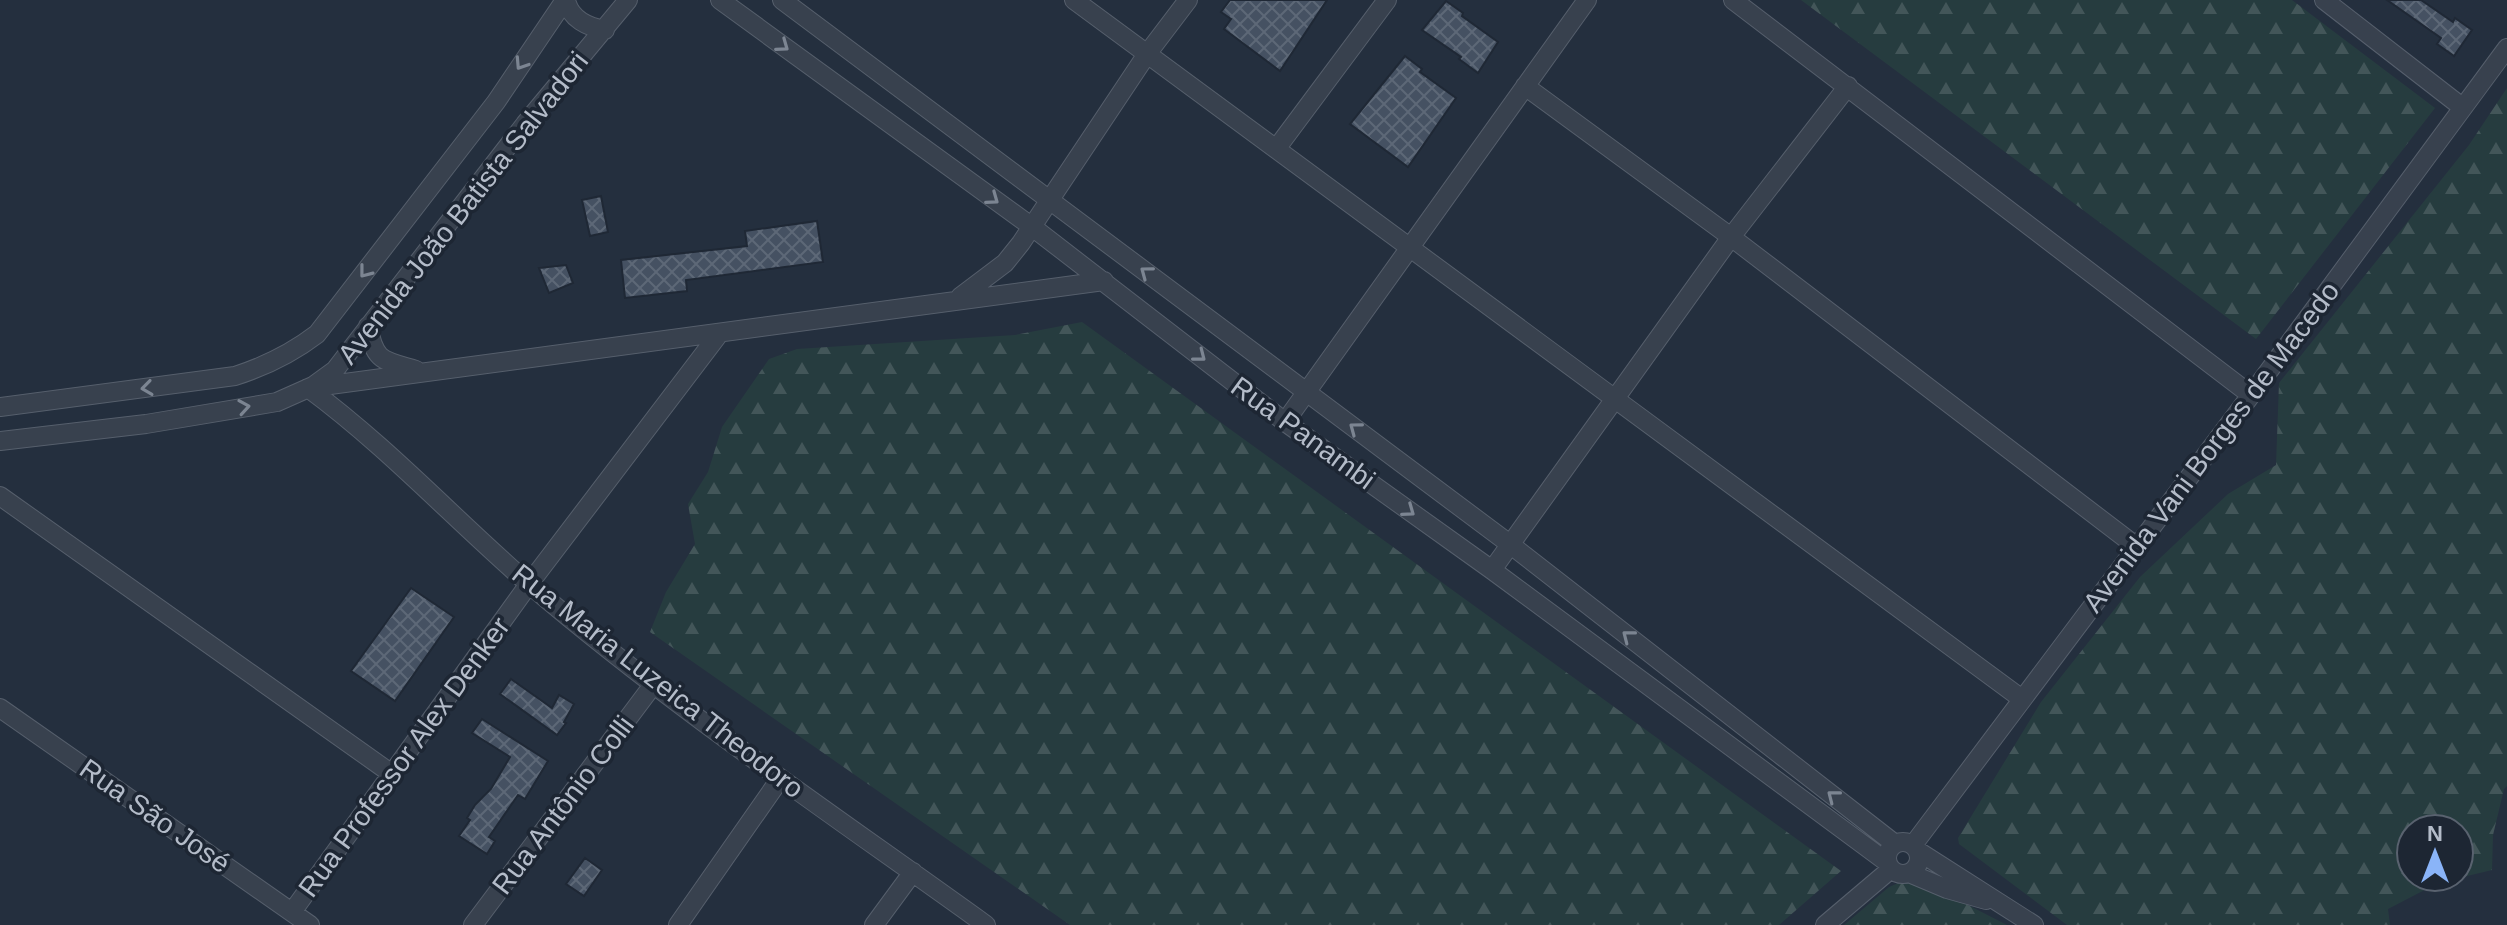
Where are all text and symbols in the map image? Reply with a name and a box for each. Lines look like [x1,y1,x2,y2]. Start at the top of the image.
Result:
one-way arrow [774,36,788,51]
street label: Avenida João Batista Salvadori [332,46,594,370]
one-way arrow [516,56,531,70]
one-way arrow [985,189,999,203]
one-way arrow [360,263,375,277]
one-way arrow [1141,268,1155,282]
street label: Avenida Vani Borges de Macedo [2077,276,2345,618]
one-way arrow [1191,346,1205,361]
street label: Rua Panambi [1225,371,1381,495]
one-way arrow [140,379,154,396]
one-way arrow [237,400,250,417]
one-way arrow [1349,423,1364,437]
one-way arrow [1400,501,1415,516]
street label: Rua Maria Luzeica Theodoro [506,558,810,804]
street label: Rua Professor Alex Denker [292,611,516,903]
one-way arrow [1622,632,1637,646]
street label: Rua Antônio Colli [486,710,640,900]
street label: Rua São José [74,753,236,879]
one-way arrow [1827,792,1842,806]
north arrow [2395,813,2475,893]
text: N [2427,821,2443,846]

